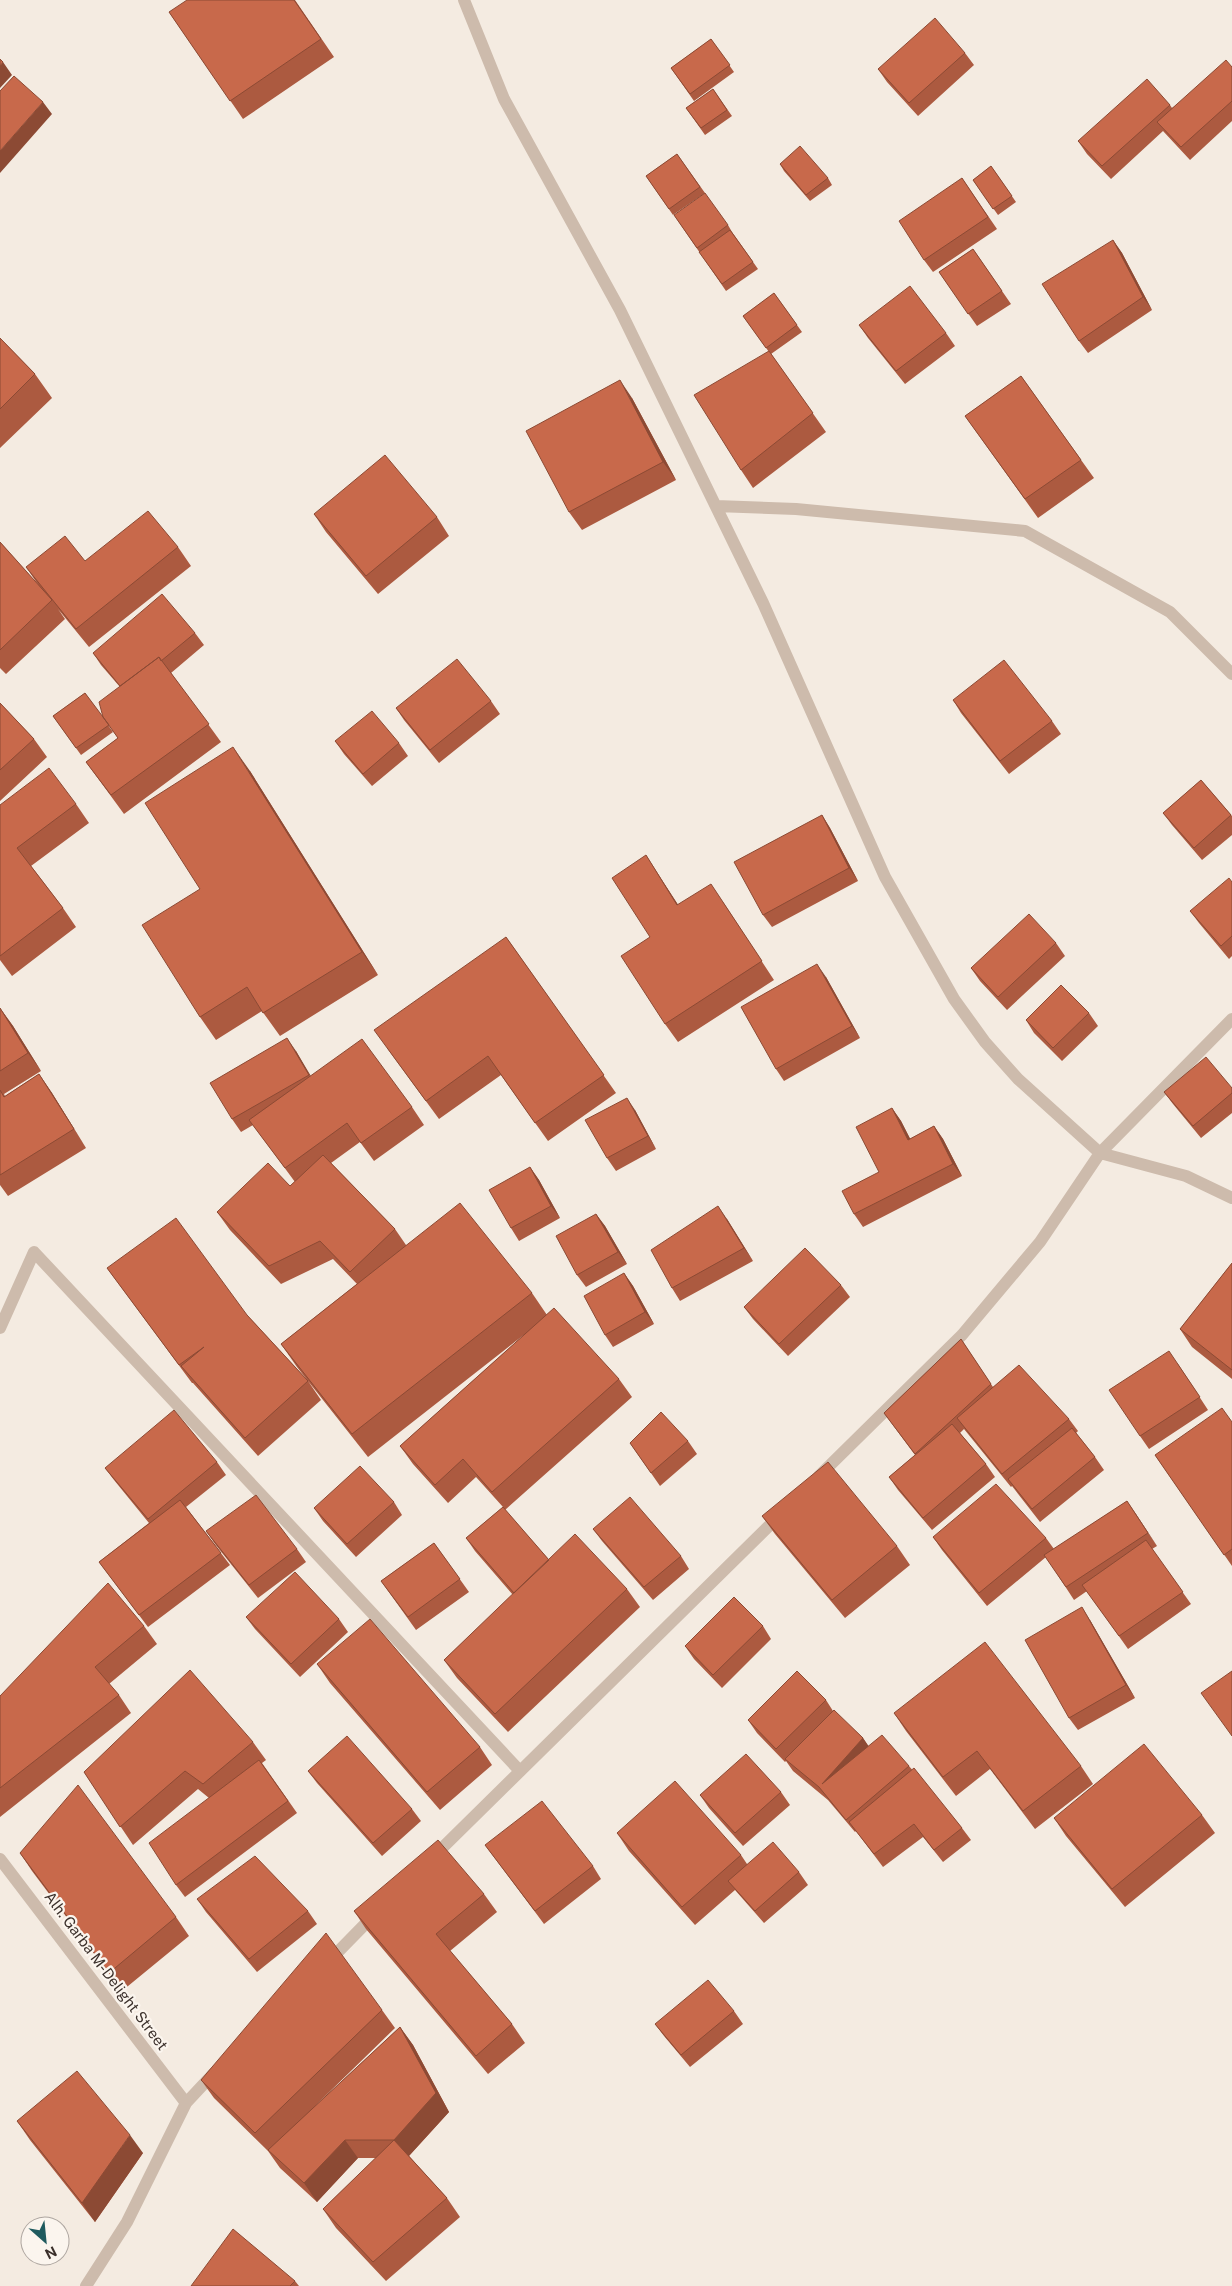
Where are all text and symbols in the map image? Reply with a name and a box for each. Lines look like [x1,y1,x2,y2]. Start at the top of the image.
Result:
street label: Alh. Garba M-Delight Street [41,1888,172,2053]
north arrow [20,2216,70,2266]
text: N [42,2243,59,2262]

